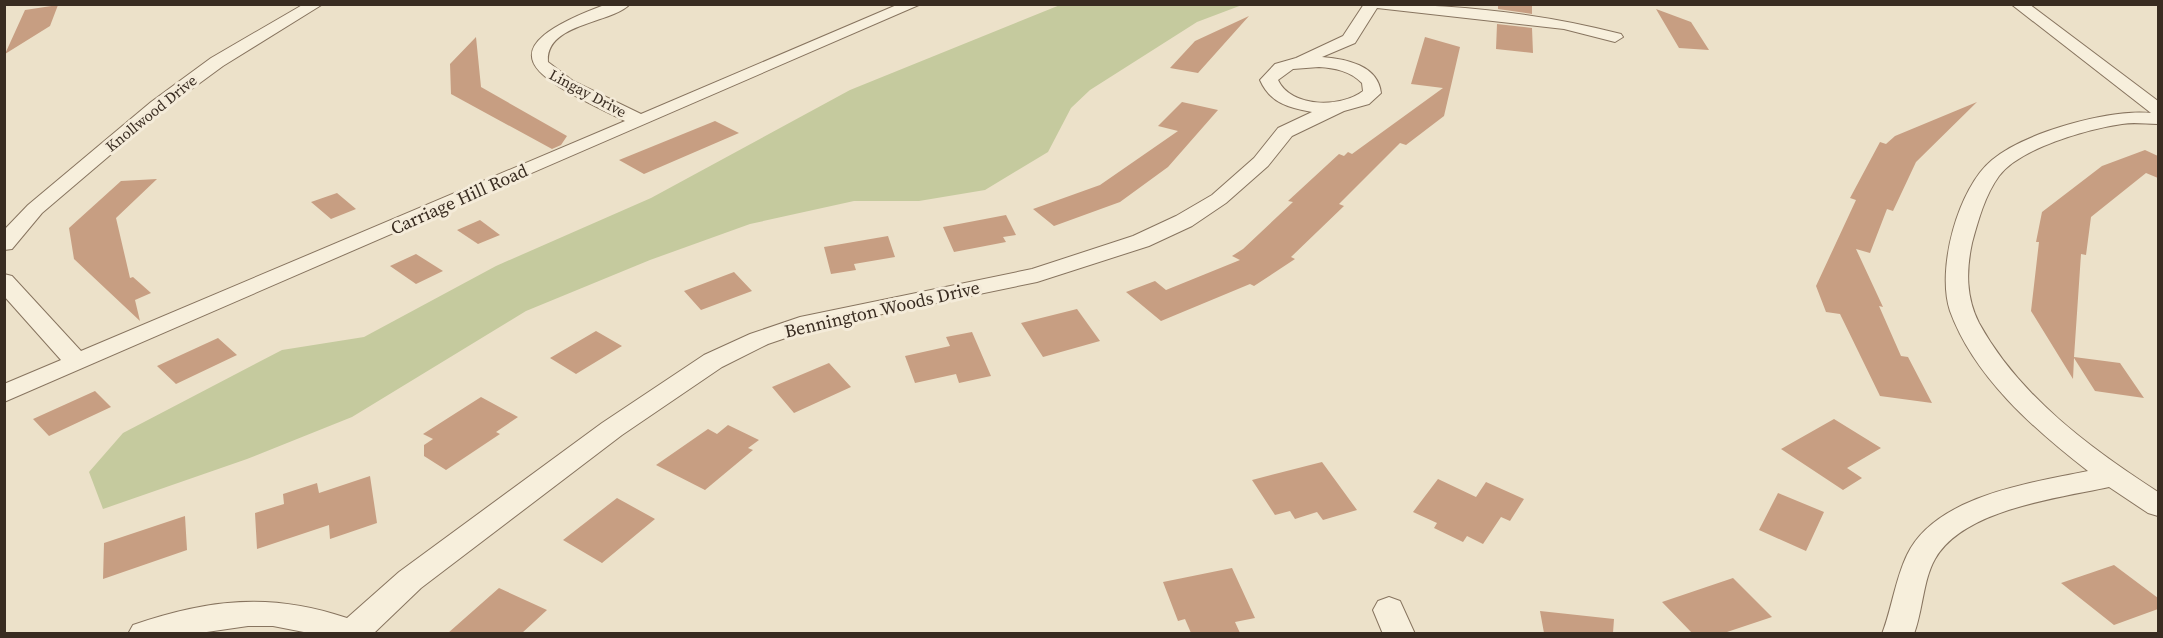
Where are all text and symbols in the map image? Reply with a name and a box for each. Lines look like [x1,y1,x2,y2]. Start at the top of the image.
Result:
street label: Lingay Drive [546,64,631,122]
street label: Knollwood Drive [101,69,201,156]
street label: Carriage Hill Road [386,158,532,240]
street label: Bennington Woods Drive [782,274,982,344]

